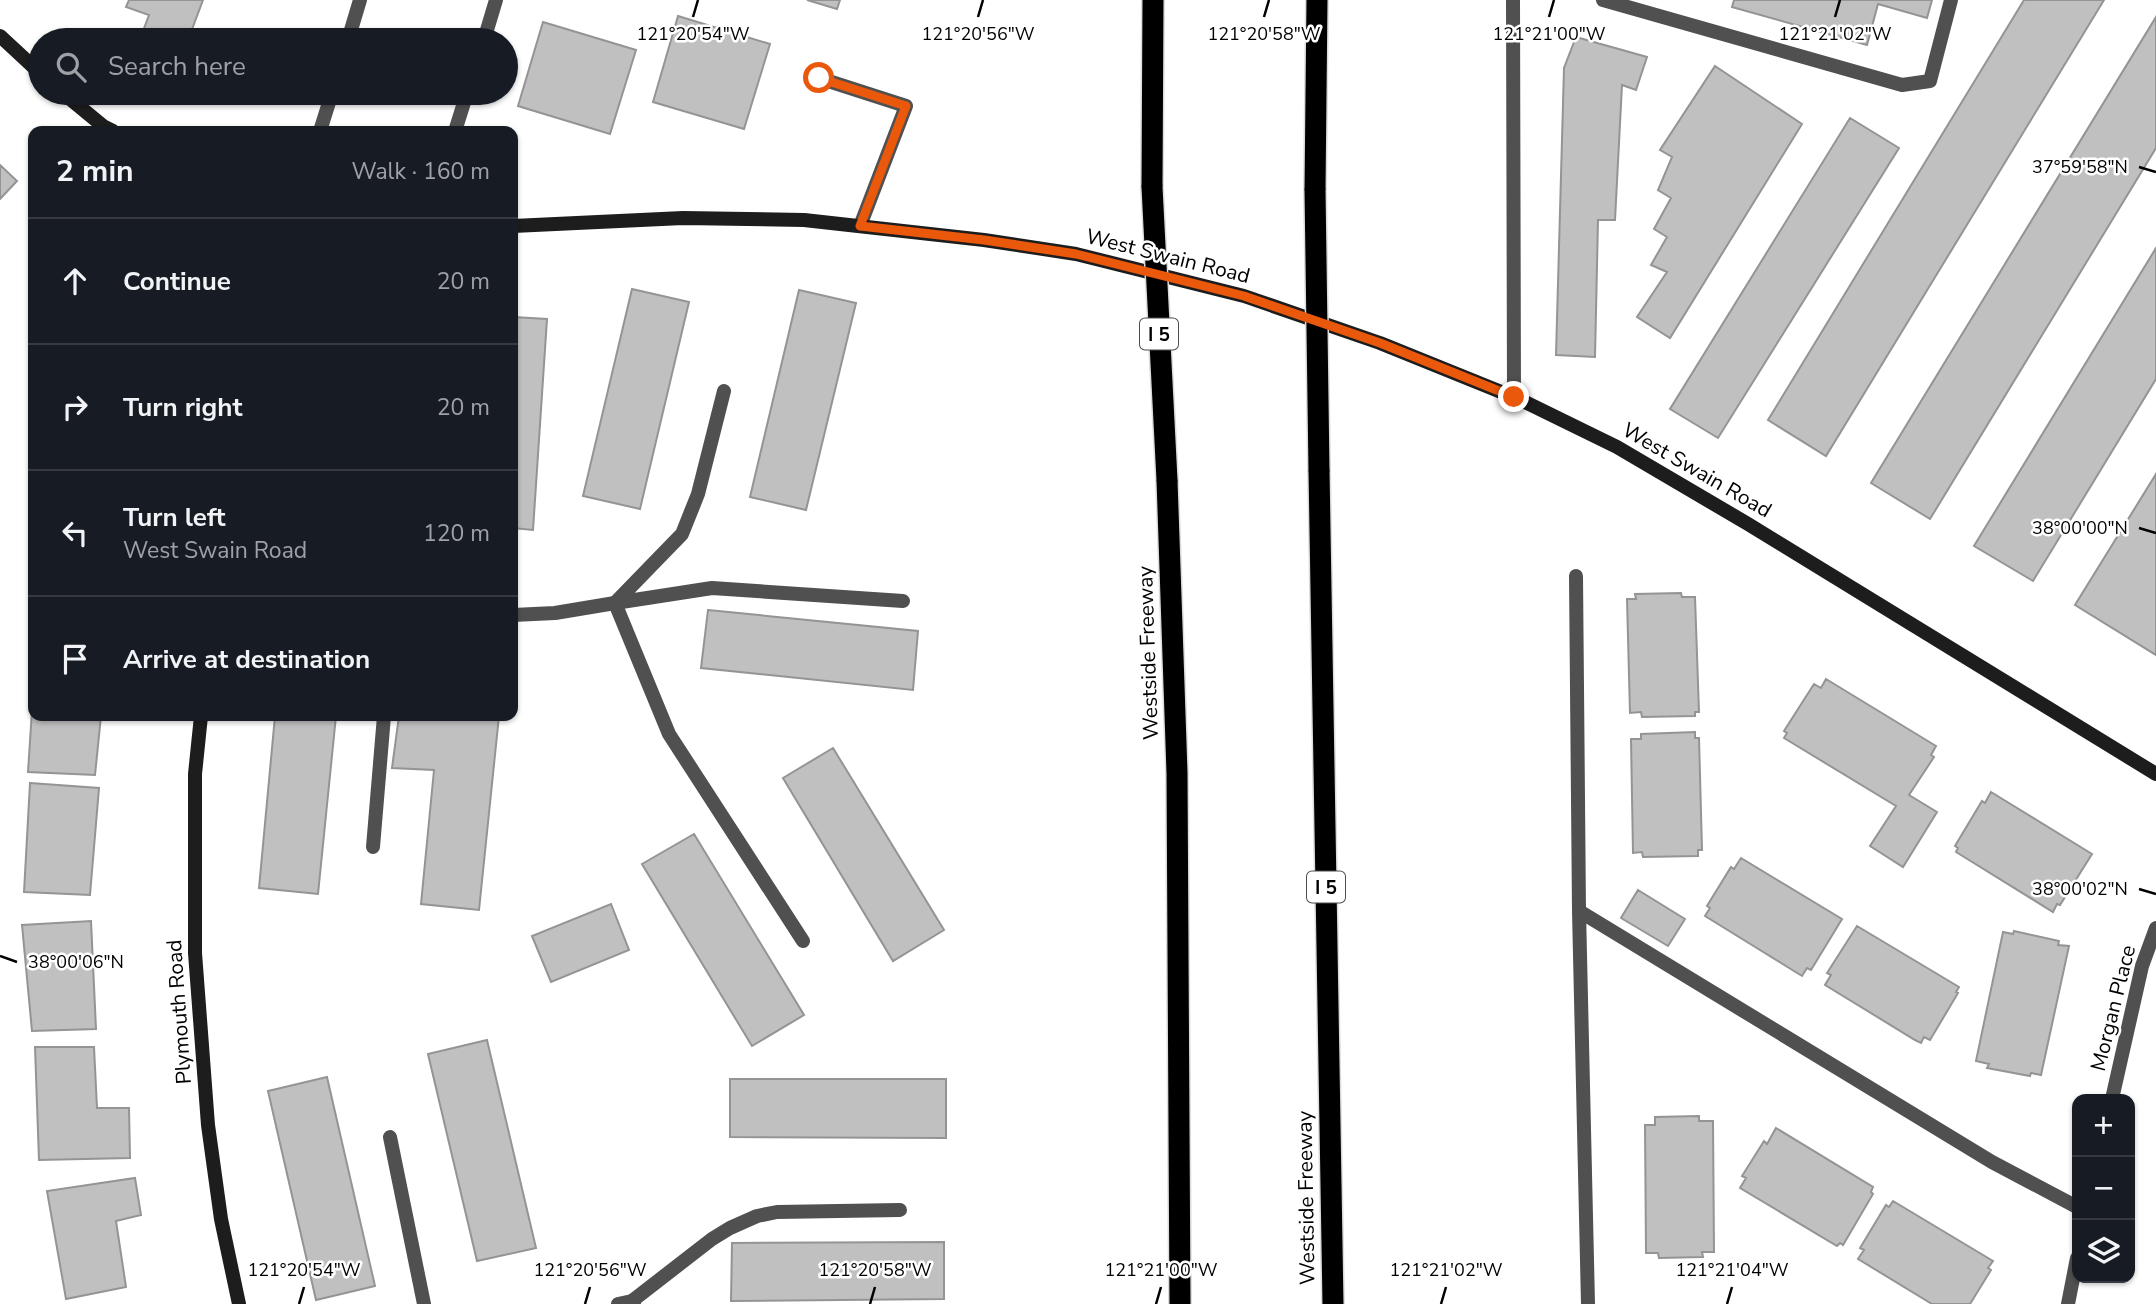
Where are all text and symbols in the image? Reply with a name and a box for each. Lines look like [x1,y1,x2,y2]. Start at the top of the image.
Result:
text: 121°20'54"W [636,22,750,46]
text: 121°20'56"W [921,22,1035,46]
text: 121°20'58"W [1207,22,1321,46]
text: 121°21'00"W [1492,22,1606,46]
text: 121°21'02"W [1778,22,1892,46]
search box [28,28,518,105]
icon: search [52,48,90,86]
text: Search here [108,49,246,84]
route start [803,62,834,93]
text: 2 min [56,151,134,192]
text: 37°59'58"N [2032,155,2128,179]
text: Walk · 160 m [351,156,490,187]
street label: West Swain Road [1083,222,1253,290]
icon: ahead [56,262,94,300]
text: Continue [123,264,231,299]
text: 20 m [437,266,490,297]
road number: I 5 [1140,318,1178,350]
route end [1498,381,1529,412]
icon: right [56,388,94,426]
text: Turn right [123,390,242,425]
text: 20 m [437,392,490,423]
street label: West Swain Road [1617,416,1777,524]
text: Turn left [123,500,226,535]
icon: left [56,514,94,552]
text: 38°00'00"N [2032,516,2128,540]
text: 120 m [423,518,490,549]
text: West Swain Road [123,535,307,566]
street label: Westside Freeway [1131,565,1165,741]
icon: arrive [56,640,94,678]
text: Arrive at destination [123,642,370,677]
road number: I 5 [1307,872,1345,902]
text: 38°00'02"N [2032,877,2128,901]
street label: Plymouth Road [160,939,198,1085]
street label: Morgan Place [2084,942,2142,1074]
text: 38°00'06"N [28,950,124,974]
map controls [2072,1094,2135,1283]
button: + [2072,1094,2135,1157]
street label: Westside Freeway [1290,1110,1322,1285]
button: − [2072,1157,2135,1220]
button: layers [2072,1220,2135,1283]
text: 121°20'54"W [247,1258,361,1282]
text: 121°20'56"W [533,1258,647,1282]
text: 121°20'58"W [818,1258,932,1282]
text: 121°21'00"W [1104,1258,1218,1282]
text: 121°21'02"W [1389,1258,1503,1282]
text: 121°21'04"W [1675,1258,1789,1282]

